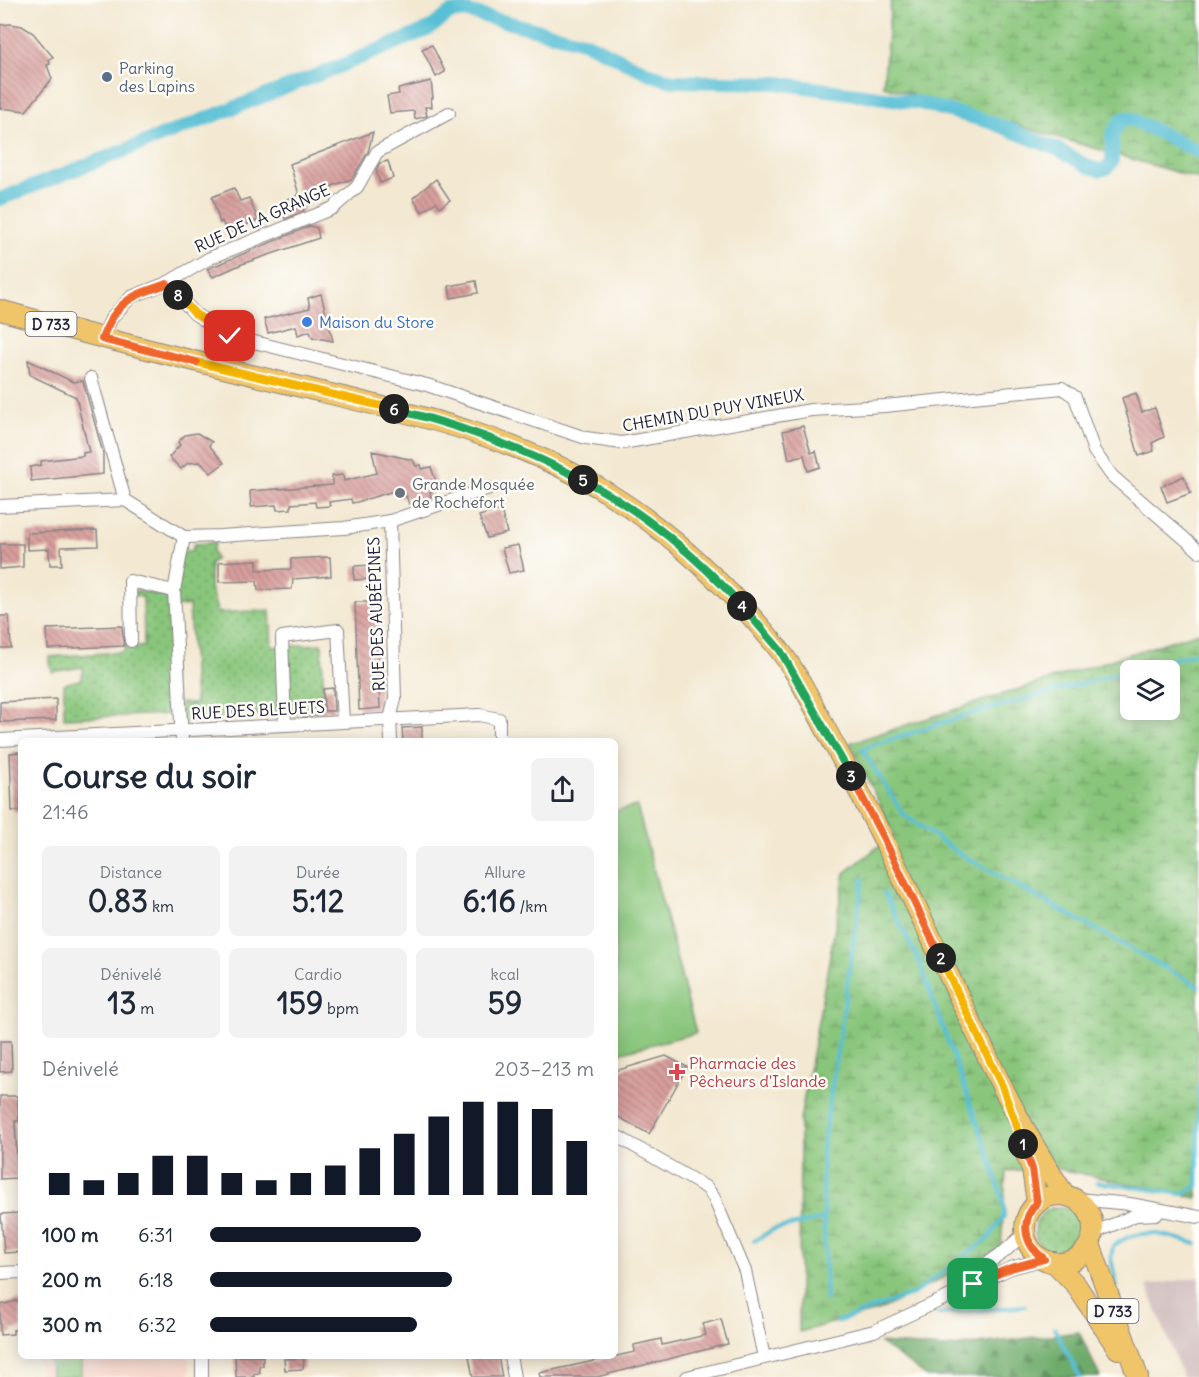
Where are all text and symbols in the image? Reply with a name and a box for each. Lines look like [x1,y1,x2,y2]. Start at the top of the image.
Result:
place label: Parking des Lapins [119,58,195,96]
marker: Parking des Lapins [100,70,114,84]
street label: RUE DE LA GRANGE [191,179,333,257]
pin: 8 [163,280,193,310]
text: 8 [173,285,183,305]
pin [204,310,255,361]
road number: D 733 [26,312,76,336]
place label: Maison du Store [319,312,434,332]
marker: Maison du Store [300,315,314,329]
icon: check [213,319,246,352]
street label: CHEMIN DU PUY VINEUX [621,384,805,436]
pin: 6 [379,394,409,424]
text: 6 [389,399,399,419]
pin: 5 [568,465,598,495]
text: 5 [578,470,588,490]
place label: Grande Mosquée de Rochefort [412,474,535,512]
marker: Grande Mosquée de Rochefort [393,486,407,500]
street label: RUE DES AUBÉPINES [363,536,389,692]
pin: 4 [727,591,757,621]
text: 4 [737,596,747,616]
map controls [1120,660,1180,720]
button: layers [1120,660,1180,720]
street label: RUE DES BLEUETS [191,697,325,723]
text: Course du soir [42,755,256,797]
button: share [531,758,594,821]
pin: 3 [836,761,866,791]
text: 3 [846,766,856,786]
text: 21:46 [42,799,89,824]
text: Distance [100,862,162,882]
text: Durée [296,862,340,882]
text: Allure [484,862,526,882]
text: 0.83 [88,882,148,920]
text: 5:12 [292,882,344,920]
text: 6:16 [462,882,516,920]
text: km [148,896,174,916]
text: /km [516,896,548,916]
pin: 2 [926,943,956,973]
text: 2 [937,948,945,968]
text: Dénivelé [100,964,162,984]
text: Cardio [294,964,342,984]
text: kcal [491,964,519,984]
text: 13 [108,984,137,1022]
text: 159 [277,984,323,1022]
text: 59 [488,984,522,1022]
text: m [137,998,154,1018]
text: bpm [323,998,359,1018]
place label: Pharmacie des Pêcheurs d'Islande [689,1053,826,1091]
text: Dénivelé [42,1056,119,1081]
text: 203–213 m [495,1056,594,1081]
marker: Pharmacie des Pêcheurs d'Islande [670,1065,684,1079]
pin: 1 [1008,1129,1038,1159]
text: 1 [1020,1134,1026,1154]
text: 100 m [42,1222,99,1247]
text: 6:31 [138,1222,173,1247]
pin [947,1258,998,1309]
text: 200 m [42,1267,102,1292]
text: 6:18 [138,1267,174,1292]
icon: arrive [956,1267,989,1300]
road number: D 733 [1088,1299,1138,1323]
text: 300 m [42,1312,102,1337]
text: 6:32 [138,1312,176,1337]

